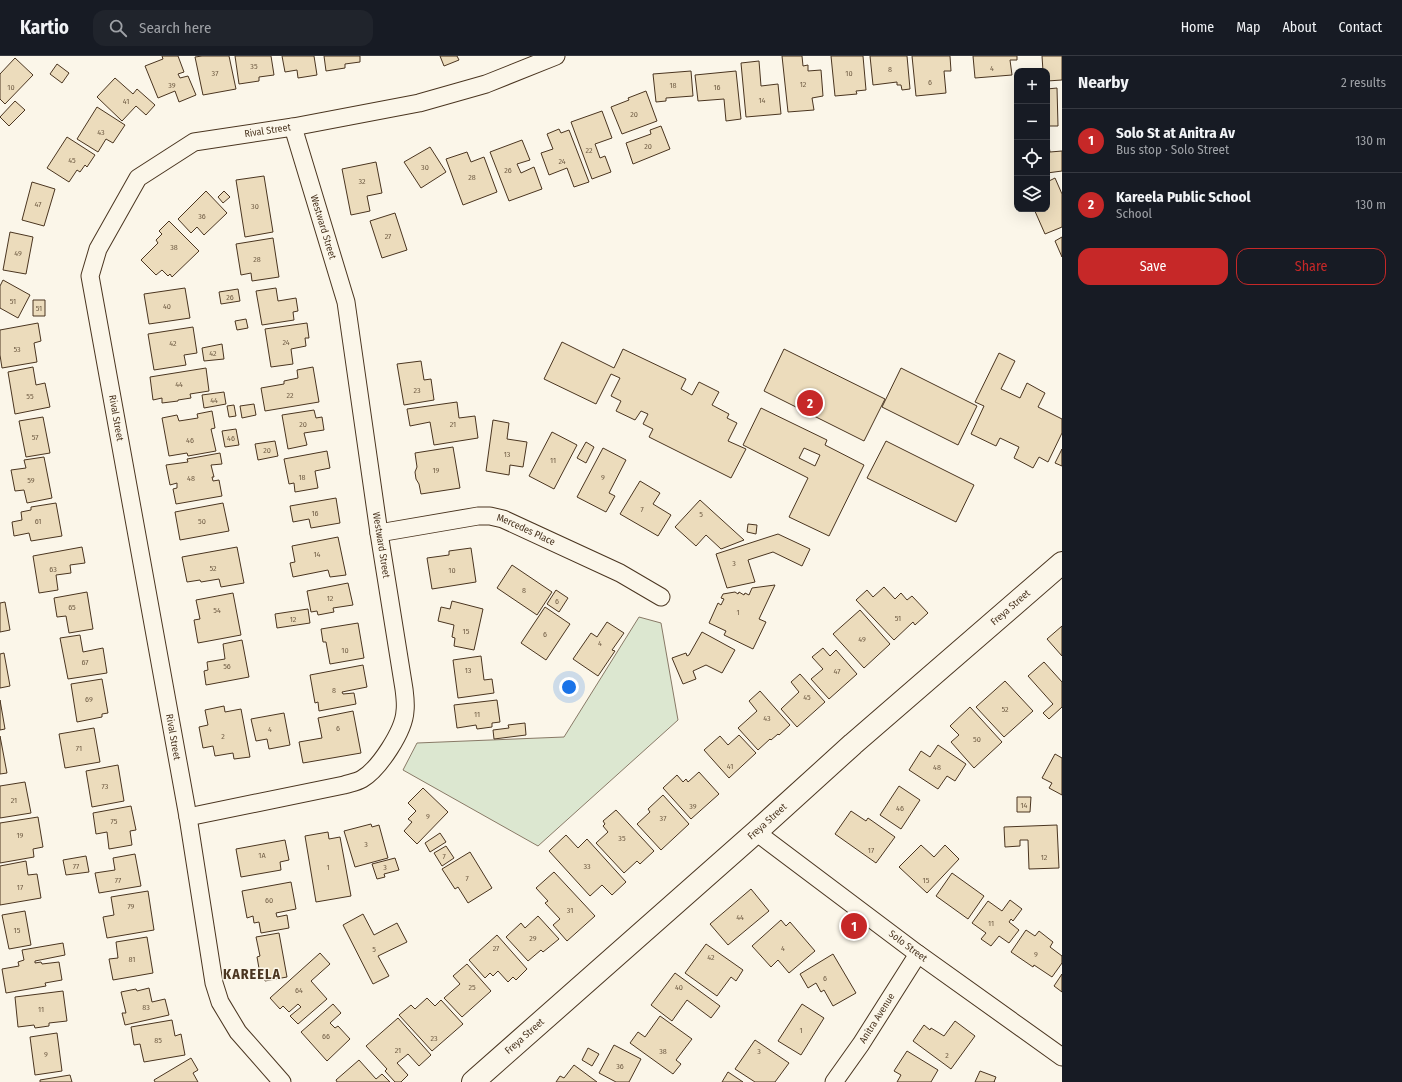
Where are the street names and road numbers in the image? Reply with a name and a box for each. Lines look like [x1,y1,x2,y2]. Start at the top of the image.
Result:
street label: Rival Street [244,121,292,140]
street label: Westward Street [308,193,339,261]
street label: Rival Street [106,394,126,443]
street label: Westward Street [370,511,392,580]
street label: Mercedes Place [496,512,557,548]
street label: Freya Street [988,587,1033,628]
street label: Rival Street [163,713,183,762]
street label: Freya Street [745,800,790,842]
street label: Solo Street [886,928,930,965]
street label: Anitra Avenue [857,991,898,1046]
street label: Freya Street [503,1015,547,1057]

